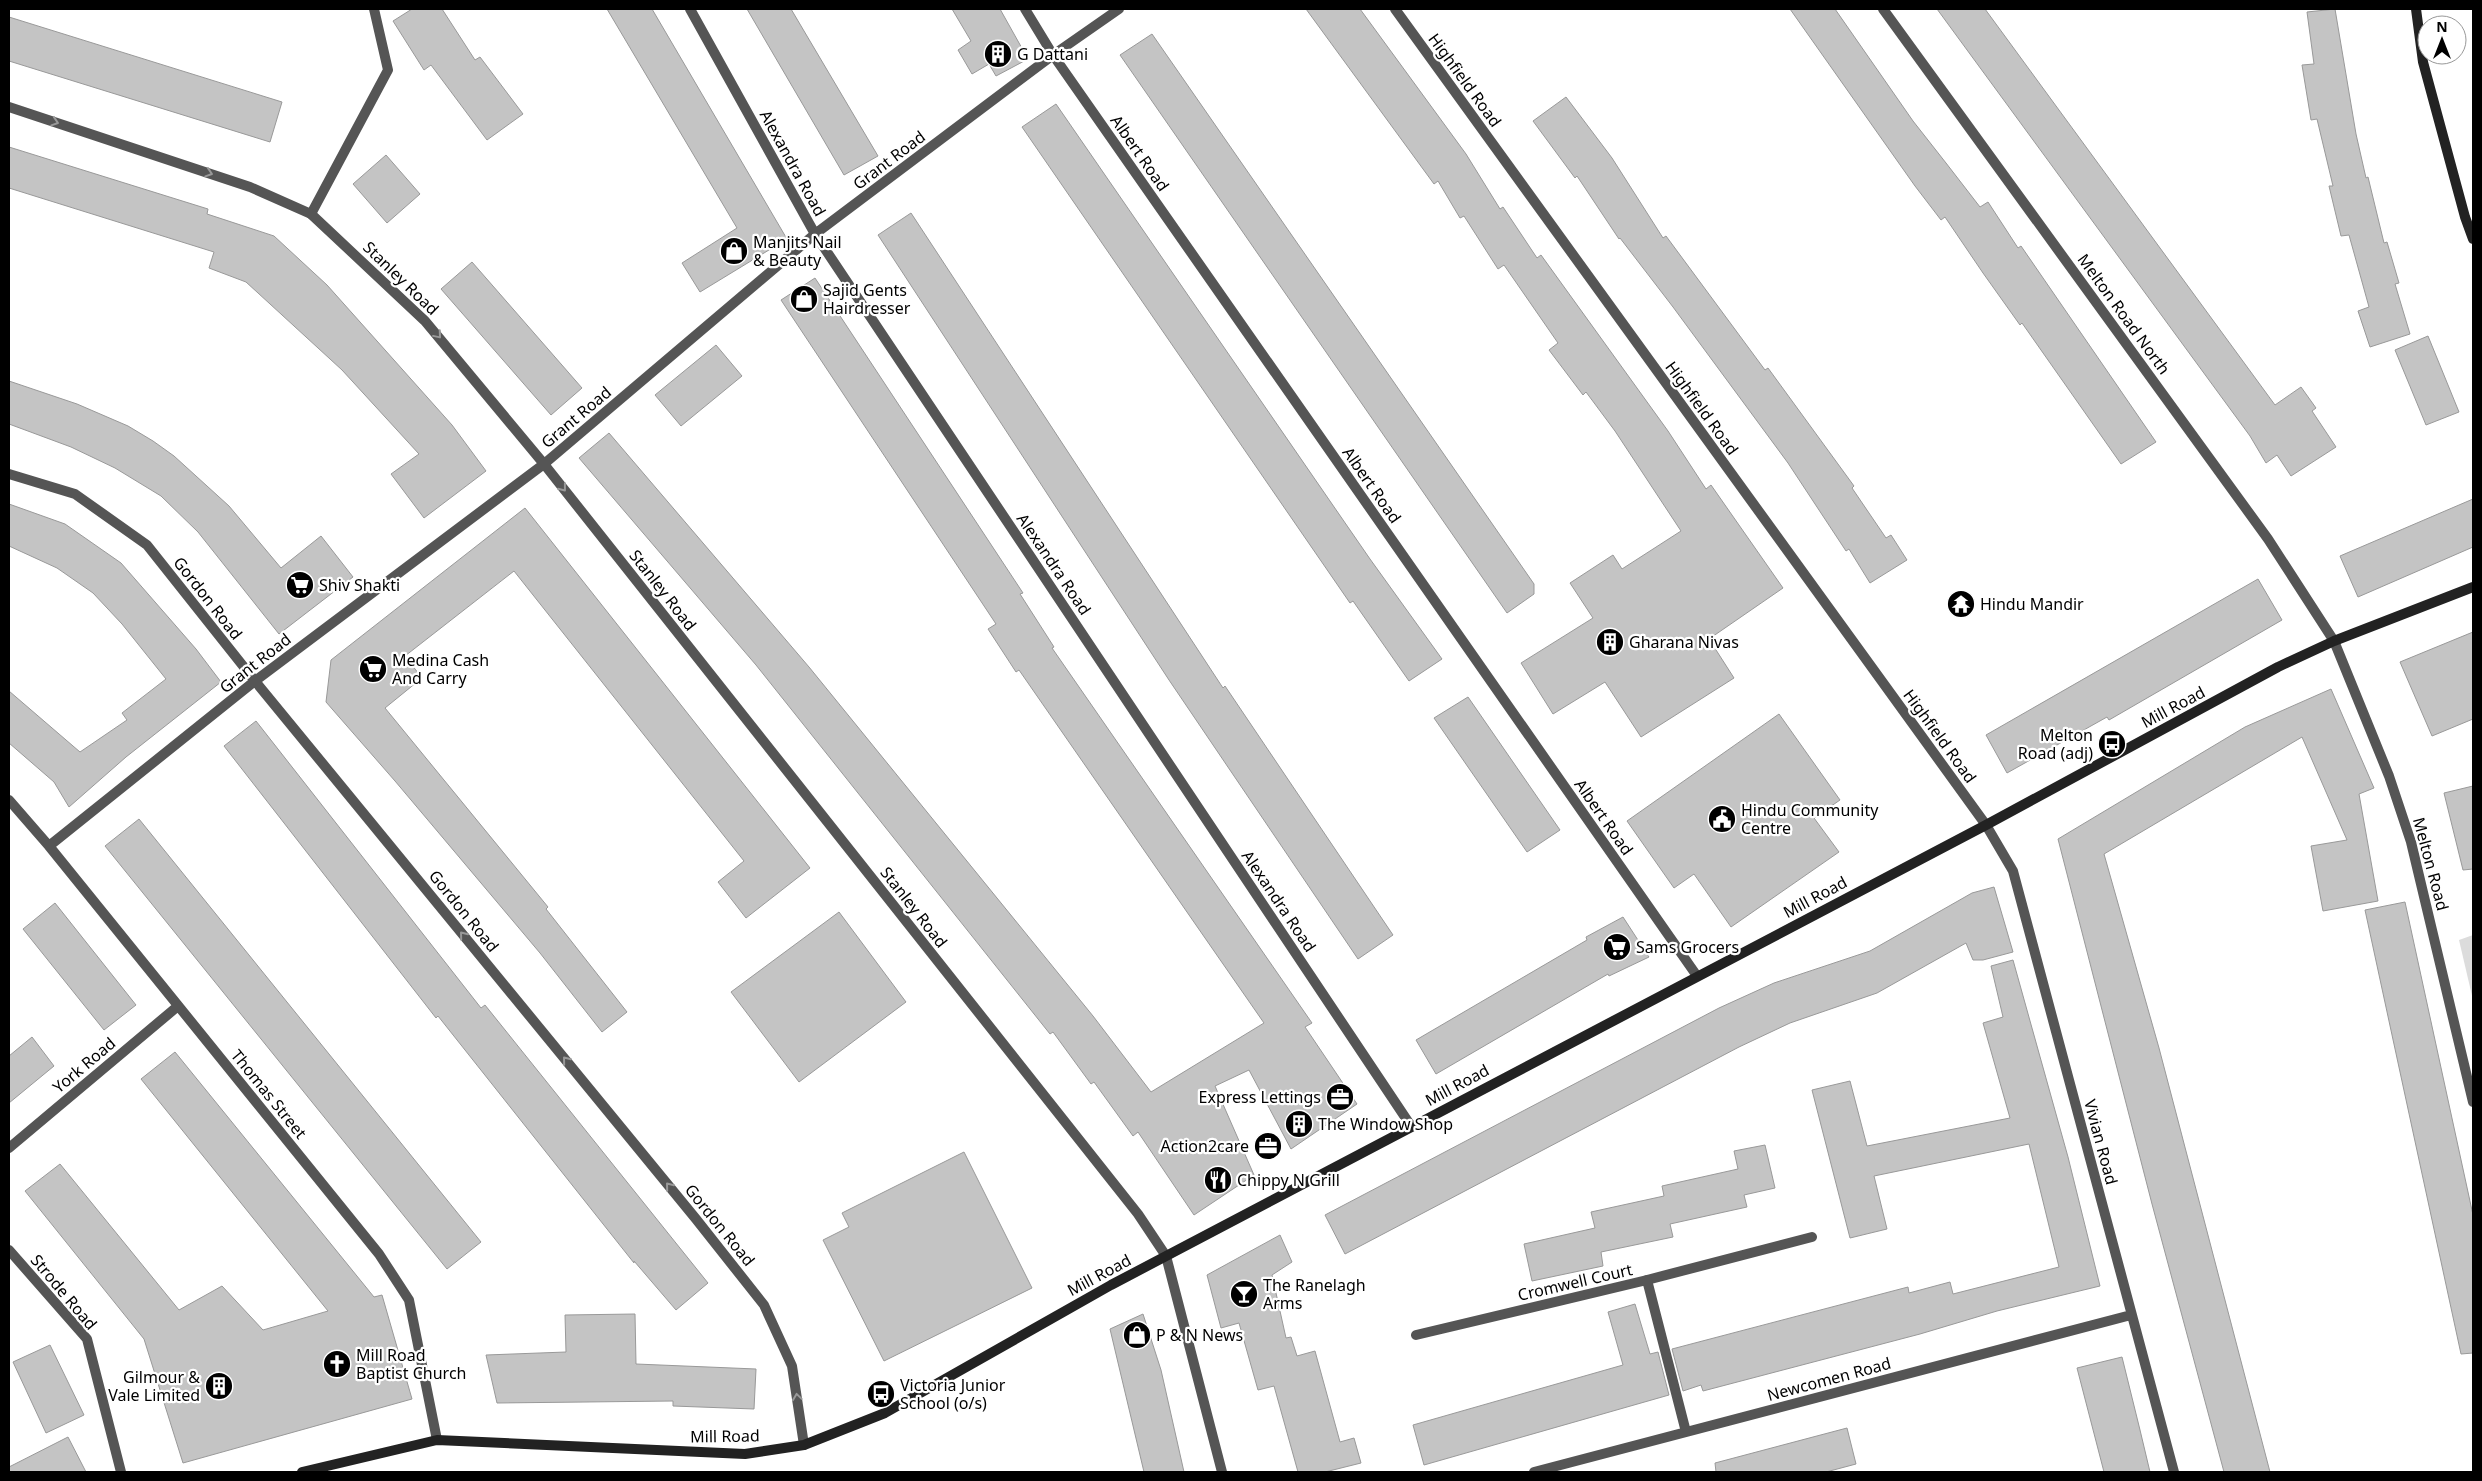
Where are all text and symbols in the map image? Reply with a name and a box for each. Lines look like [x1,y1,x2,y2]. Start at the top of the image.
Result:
north arrow [2417,15,2467,65]
text: N [2436,17,2448,36]
street label: Highfield Road [1423,29,1507,131]
building icon: G Dattani [983,39,1013,69]
place label: G Dattani [1017,43,1088,65]
street label: Alexandra Road [755,106,831,220]
street label: Albert Road [1106,111,1174,195]
one-way arrow [50,117,59,127]
street label: Grant Road [848,126,930,194]
one-way arrow [205,168,213,178]
place label: Manjits Nail & Beauty [753,231,842,271]
street label: Stanley Road [358,236,444,320]
shop icon: Manjits Nail & Beauty [719,236,749,266]
street label: Melton Road North [2073,249,2175,379]
place label: Sajid Gents Hairdresser [823,279,911,319]
shop icon: Sajid Gents Hairdresser [789,284,819,314]
one-way arrow [432,330,441,339]
street label: Highfield Road [1660,357,1744,459]
street label: Grant Road [536,381,616,453]
street label: Albert Road [1338,443,1406,527]
one-way arrow [557,482,565,491]
street label: Alexandra Road [1012,509,1096,619]
street label: Stanley Road [624,545,702,635]
street label: Gordon Road [169,552,247,644]
supermarket icon: Shiv Shakti [285,570,315,600]
place label: Shiv Shakti [319,574,400,596]
temple icon: Hindu Mandir [1946,589,1976,619]
place label: Hindu Mandir [1980,593,2084,615]
building icon: Gharana Nivas [1595,627,1625,657]
street label: Grant Road [215,628,295,698]
place label: Gharana Nivas [1629,631,1739,653]
place label: Medina Cash And Carry [392,649,489,689]
supermarket icon: Medina Cash And Carry [358,654,388,684]
street label: Mill Road [2137,681,2209,733]
street label: Highfield Road [1898,685,1982,787]
place label: Melton Road (adj) [2018,724,2093,764]
bus stop icon: Melton Road (adj) [2097,729,2127,759]
street label: Albert Road [1570,775,1638,859]
place label: Hindu Community Centre [1741,799,1879,839]
public building icon: Hindu Community Centre [1707,804,1737,834]
street label: Melton Road [2408,815,2454,913]
street label: Alexandra Road [1237,846,1321,956]
street label: Stanley Road [875,862,953,952]
street label: Gordon Road [424,865,504,957]
street label: Mill Road [1779,871,1851,923]
one-way arrow [461,932,469,941]
supermarket icon: Sams Grocers [1602,932,1632,962]
place label: Sams Grocers [1636,936,1739,958]
street label: York Road [48,1032,120,1098]
street label: Thomas Street [226,1045,312,1143]
one-way arrow [563,1057,572,1066]
street label: Mill Road [1421,1059,1493,1111]
office icon: Express Lettings [1325,1082,1355,1112]
place label: Express Lettings [1199,1086,1321,1108]
street label: Vivian Road [2079,1097,2123,1187]
building icon: The Window Shop [1284,1109,1314,1139]
place label: The Window Shop [1318,1113,1453,1135]
office icon: Action2care [1253,1131,1283,1161]
place label: Action2care [1161,1135,1249,1157]
restaurant icon: Chippy N Grill [1203,1165,1233,1195]
place label: Chippy N Grill [1237,1169,1340,1191]
street label: Gordon Road [680,1179,760,1271]
one-way arrow [667,1183,675,1192]
street label: Mill Road [1063,1249,1135,1301]
street label: Strode Road [26,1250,102,1334]
street label: Cromwell Court [1515,1258,1635,1306]
place label: The Ranelagh Arms [1263,1274,1366,1314]
bar icon: The Ranelagh Arms [1229,1279,1259,1309]
shop icon: P & N News [1122,1320,1152,1350]
place label: P & N News [1156,1324,1243,1346]
place label: Mill Road Baptist Church [356,1344,466,1384]
church icon: Mill Road Baptist Church [322,1349,352,1379]
street label: Newcomen Road [1765,1352,1893,1406]
place label: Gilmour & Vale Limited [108,1366,200,1406]
building icon: Gilmour & Vale Limited [204,1371,234,1401]
place label: Victoria Junior School (o/s) [900,1374,1006,1414]
bus stop icon: Victoria Junior School (o/s) [866,1379,896,1409]
one-way arrow [792,1392,802,1401]
street label: Mill Road [690,1424,760,1448]

